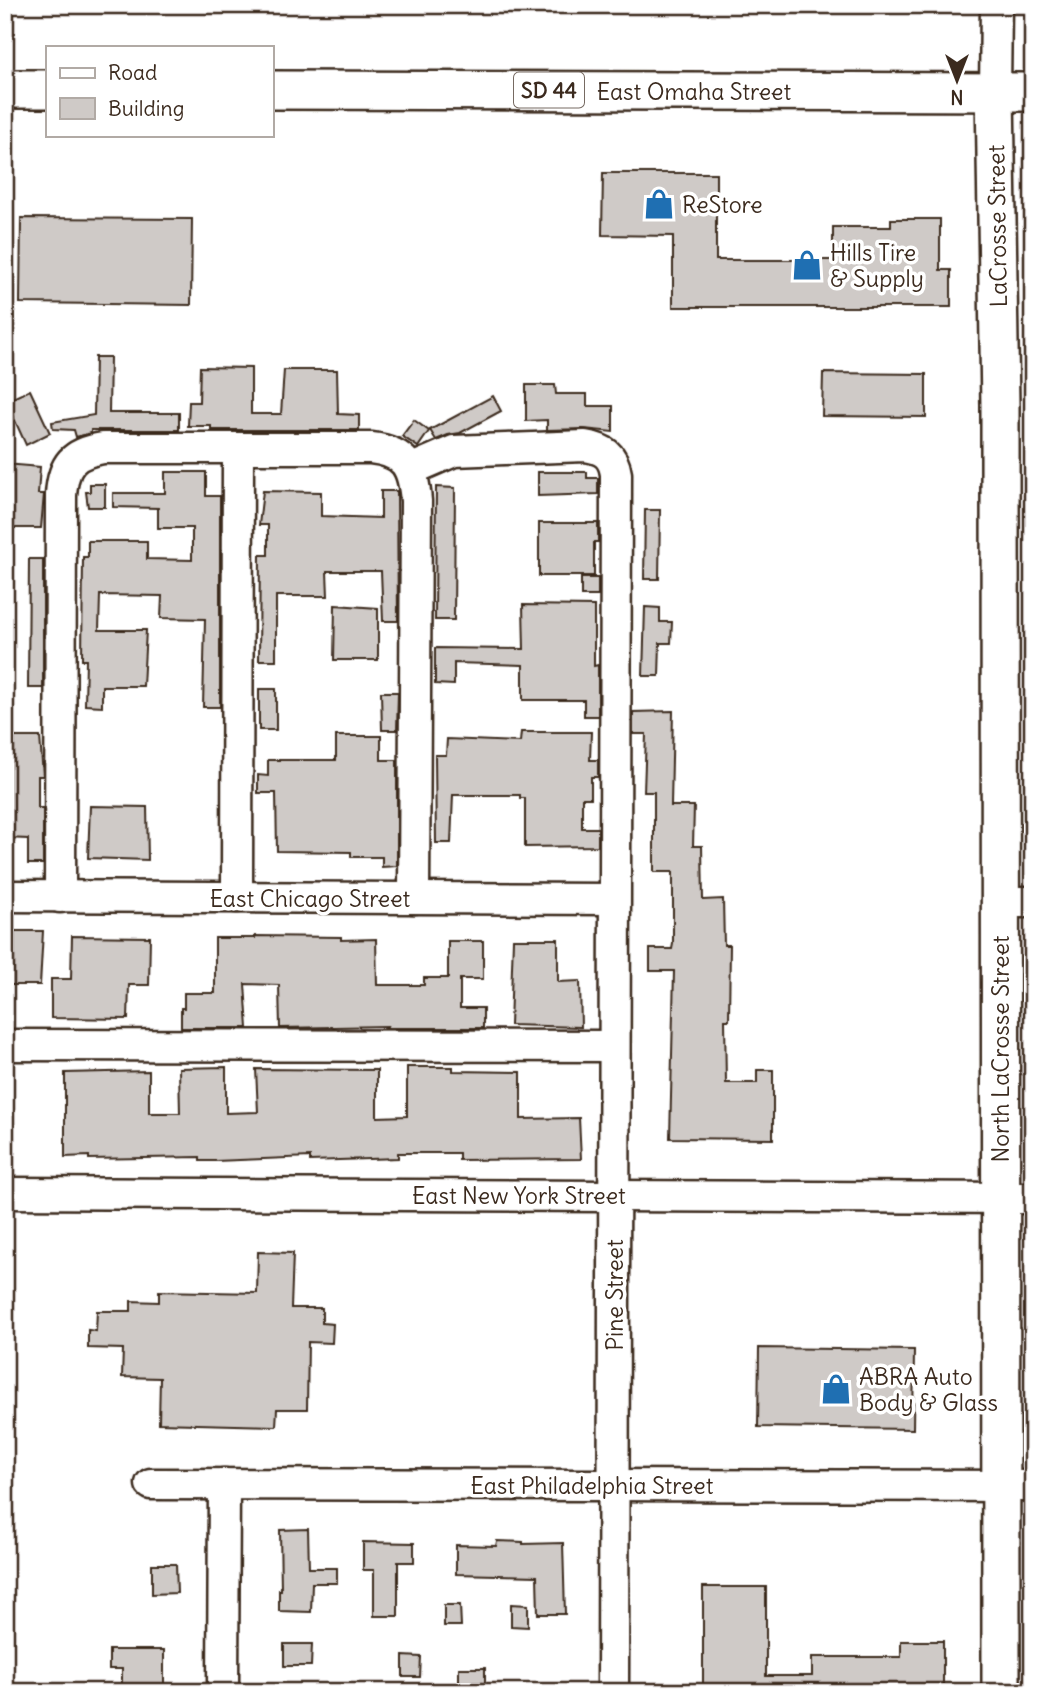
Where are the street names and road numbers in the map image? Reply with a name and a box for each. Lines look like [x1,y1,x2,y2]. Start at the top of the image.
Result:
road number: SD 44 [514,72,584,108]
street label: East Omaha Street [597,77,791,106]
street label: LaCrosse Street [981,144,1013,308]
street label: East Chicago Street [210,884,411,913]
street label: North LaCrosse Street [986,935,1015,1163]
street label: East New York Street [412,1181,626,1210]
street label: Pine Street [600,1239,629,1351]
street label: East Philadelphia Street [471,1471,714,1500]

